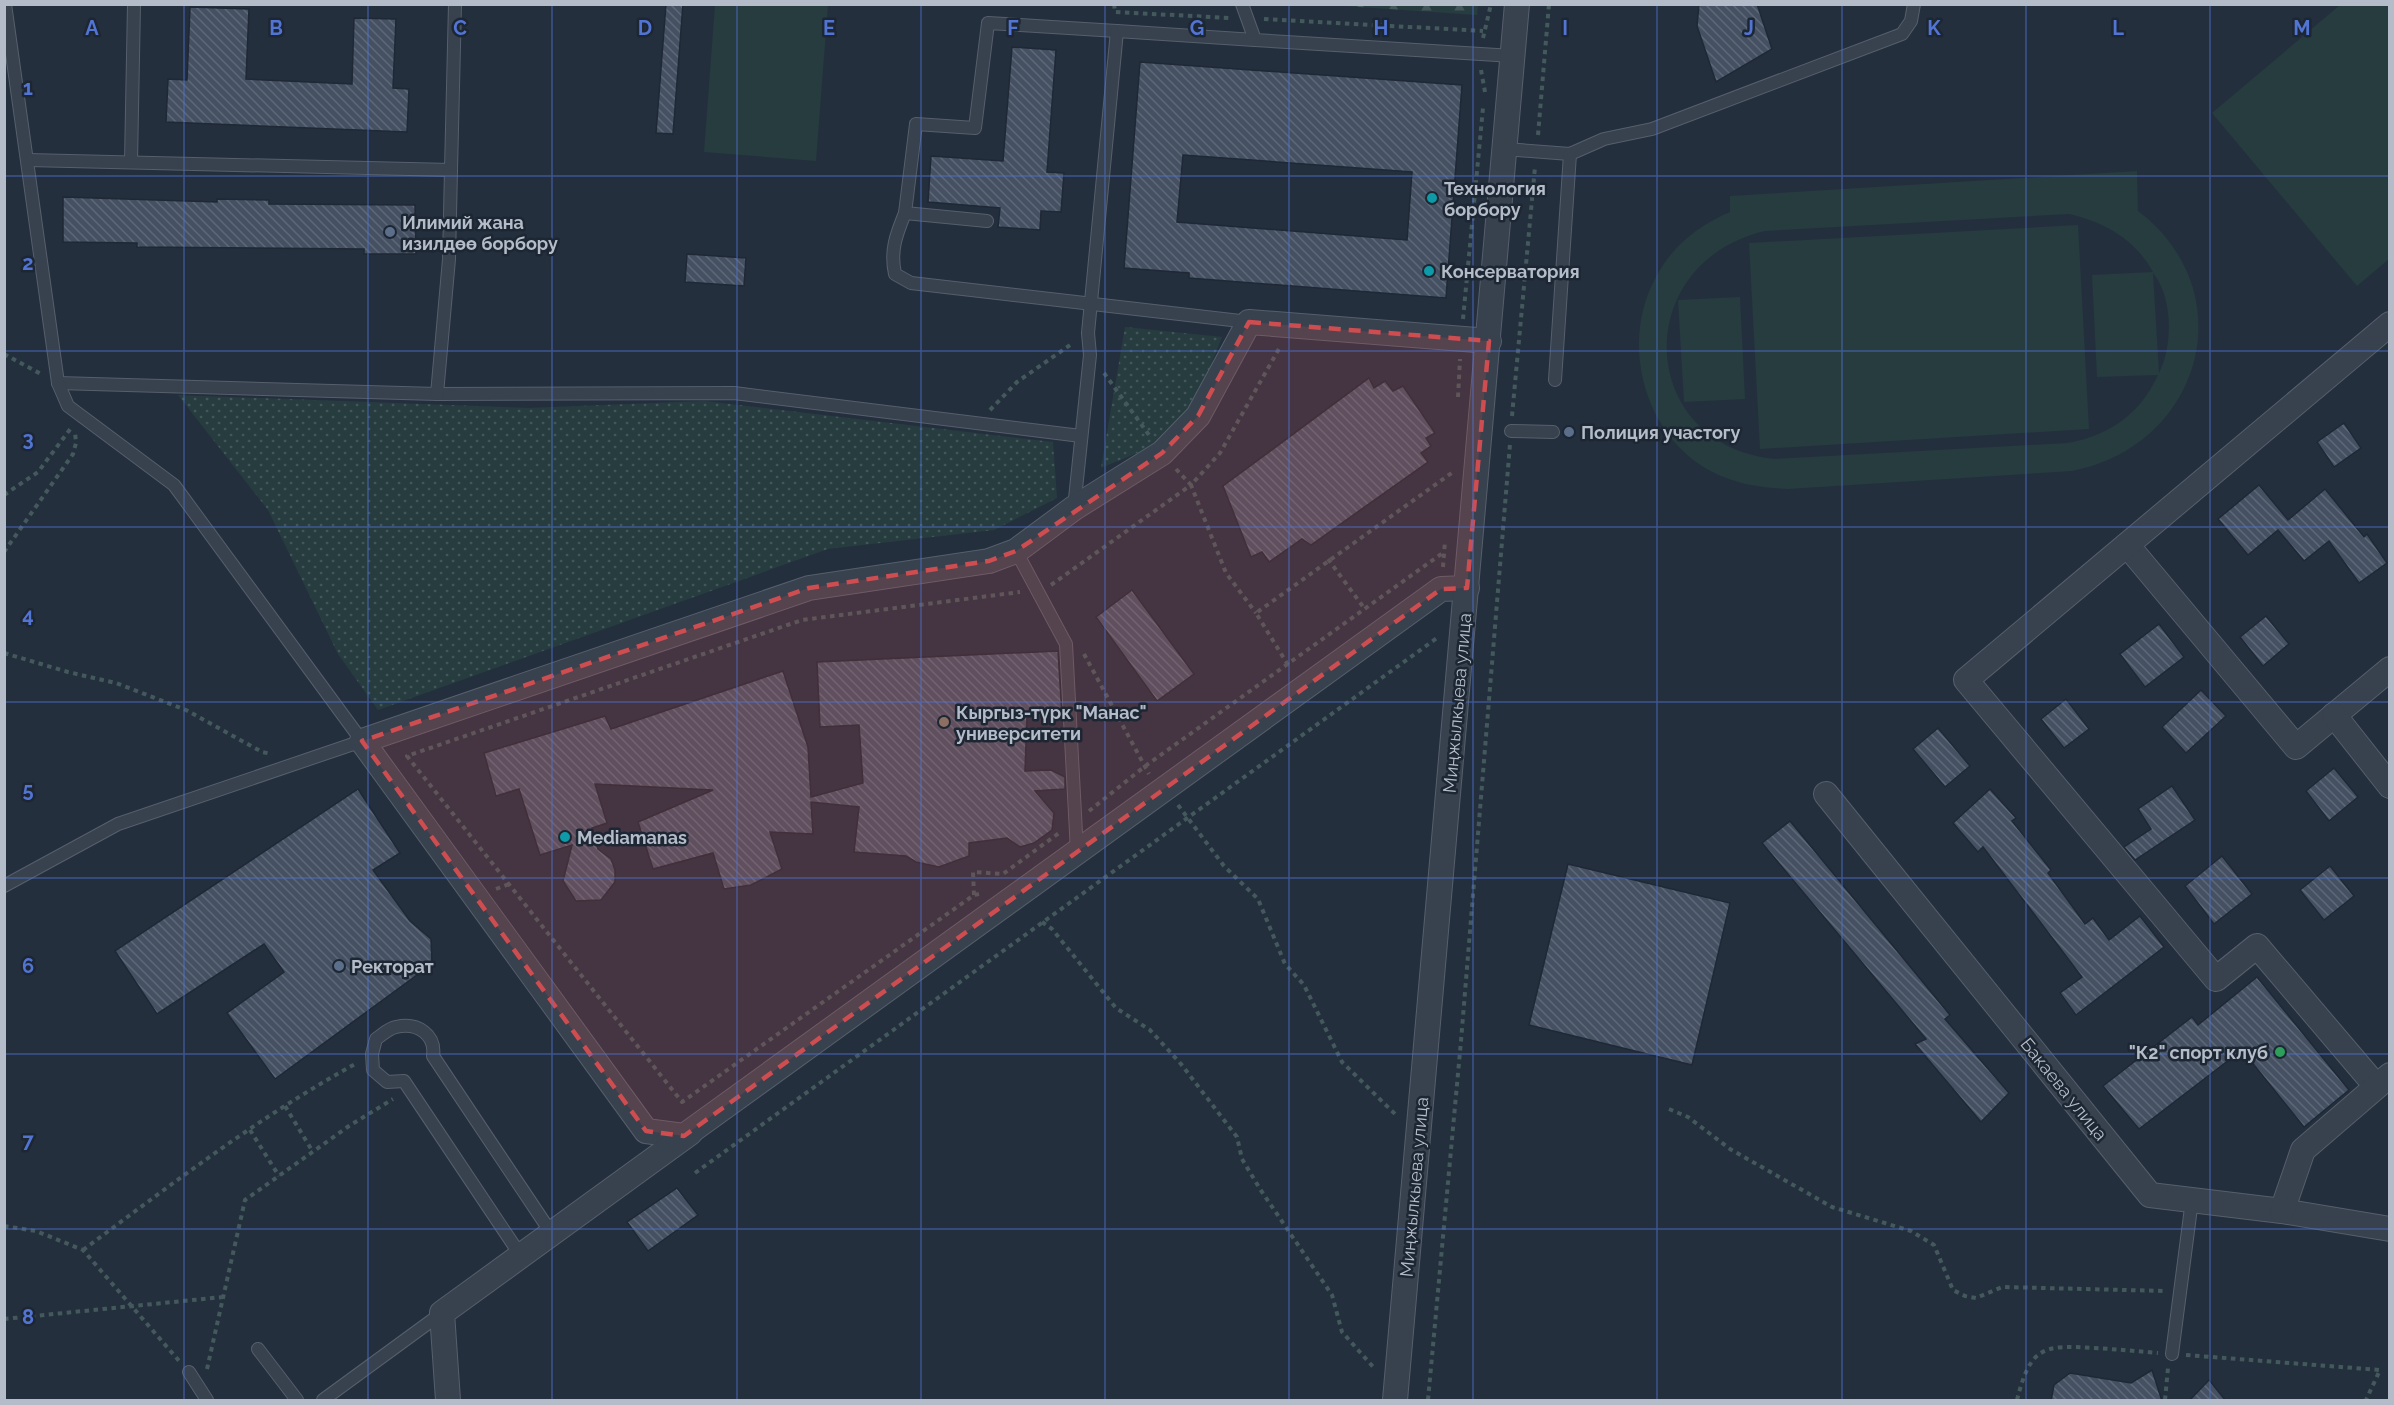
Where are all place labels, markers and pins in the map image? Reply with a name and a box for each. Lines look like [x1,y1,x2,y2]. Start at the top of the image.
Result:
place label: Технология борбору [1444,178,1546,220]
marker: Технология борбору [1425,191,1439,205]
place label: Илимий жана изилдөө борбору [402,212,558,254]
marker: Илимий жана изилдөө борбору [383,225,397,239]
place label: Консерватория [1441,261,1580,282]
marker: Консерватория [1422,264,1436,278]
place label: Полиция участогу [1581,422,1740,443]
marker: Полиция участогу [1562,425,1576,439]
place label: Кыргыз-түрк "Манас" университети [956,702,1147,744]
marker: Кыргыз-түрк "Манас" университети [937,715,951,729]
place label: Mediamanas [577,827,687,848]
marker: Mediamanas [558,830,572,844]
place label: Ректорат [351,956,434,977]
marker: Ректорат [332,959,346,973]
place label: "К2" спорт клуб [2129,1042,2268,1063]
marker: "К2" спорт клуб [2273,1045,2287,1059]

